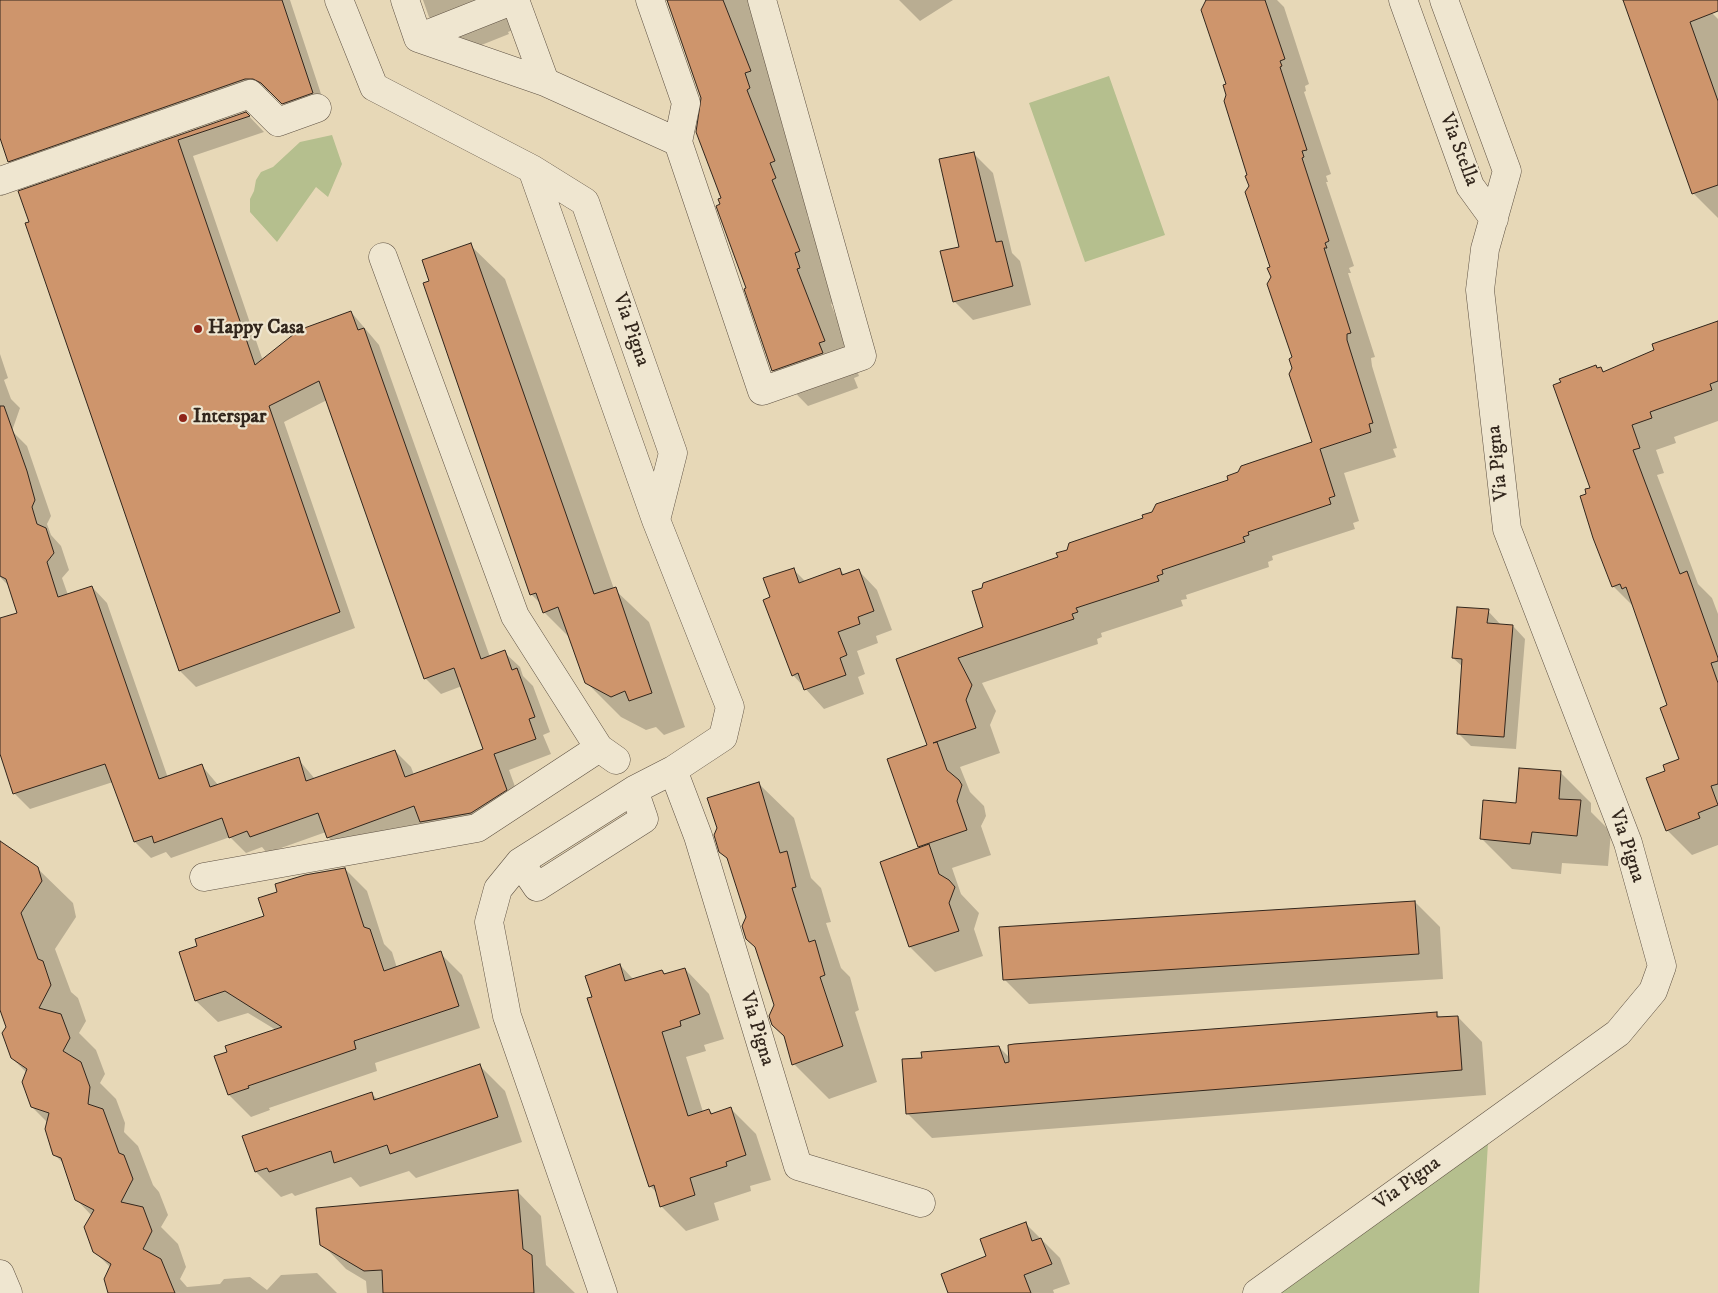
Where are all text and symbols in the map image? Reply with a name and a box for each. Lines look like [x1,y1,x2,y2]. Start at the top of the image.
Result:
street label: Via Stella [1433,110,1483,190]
street label: Via Pigna [606,290,654,370]
place label: Happy Casa [208,317,304,341]
marker: Happy Casa [192,323,204,335]
place label: Interspar [193,406,266,430]
marker: Interspar [177,412,189,424]
street label: Via Pigna [1483,424,1515,502]
street label: Via Pigna [1603,806,1649,886]
street label: Via Pigna [733,989,779,1069]
street label: Via Pigna [1370,1152,1446,1216]

